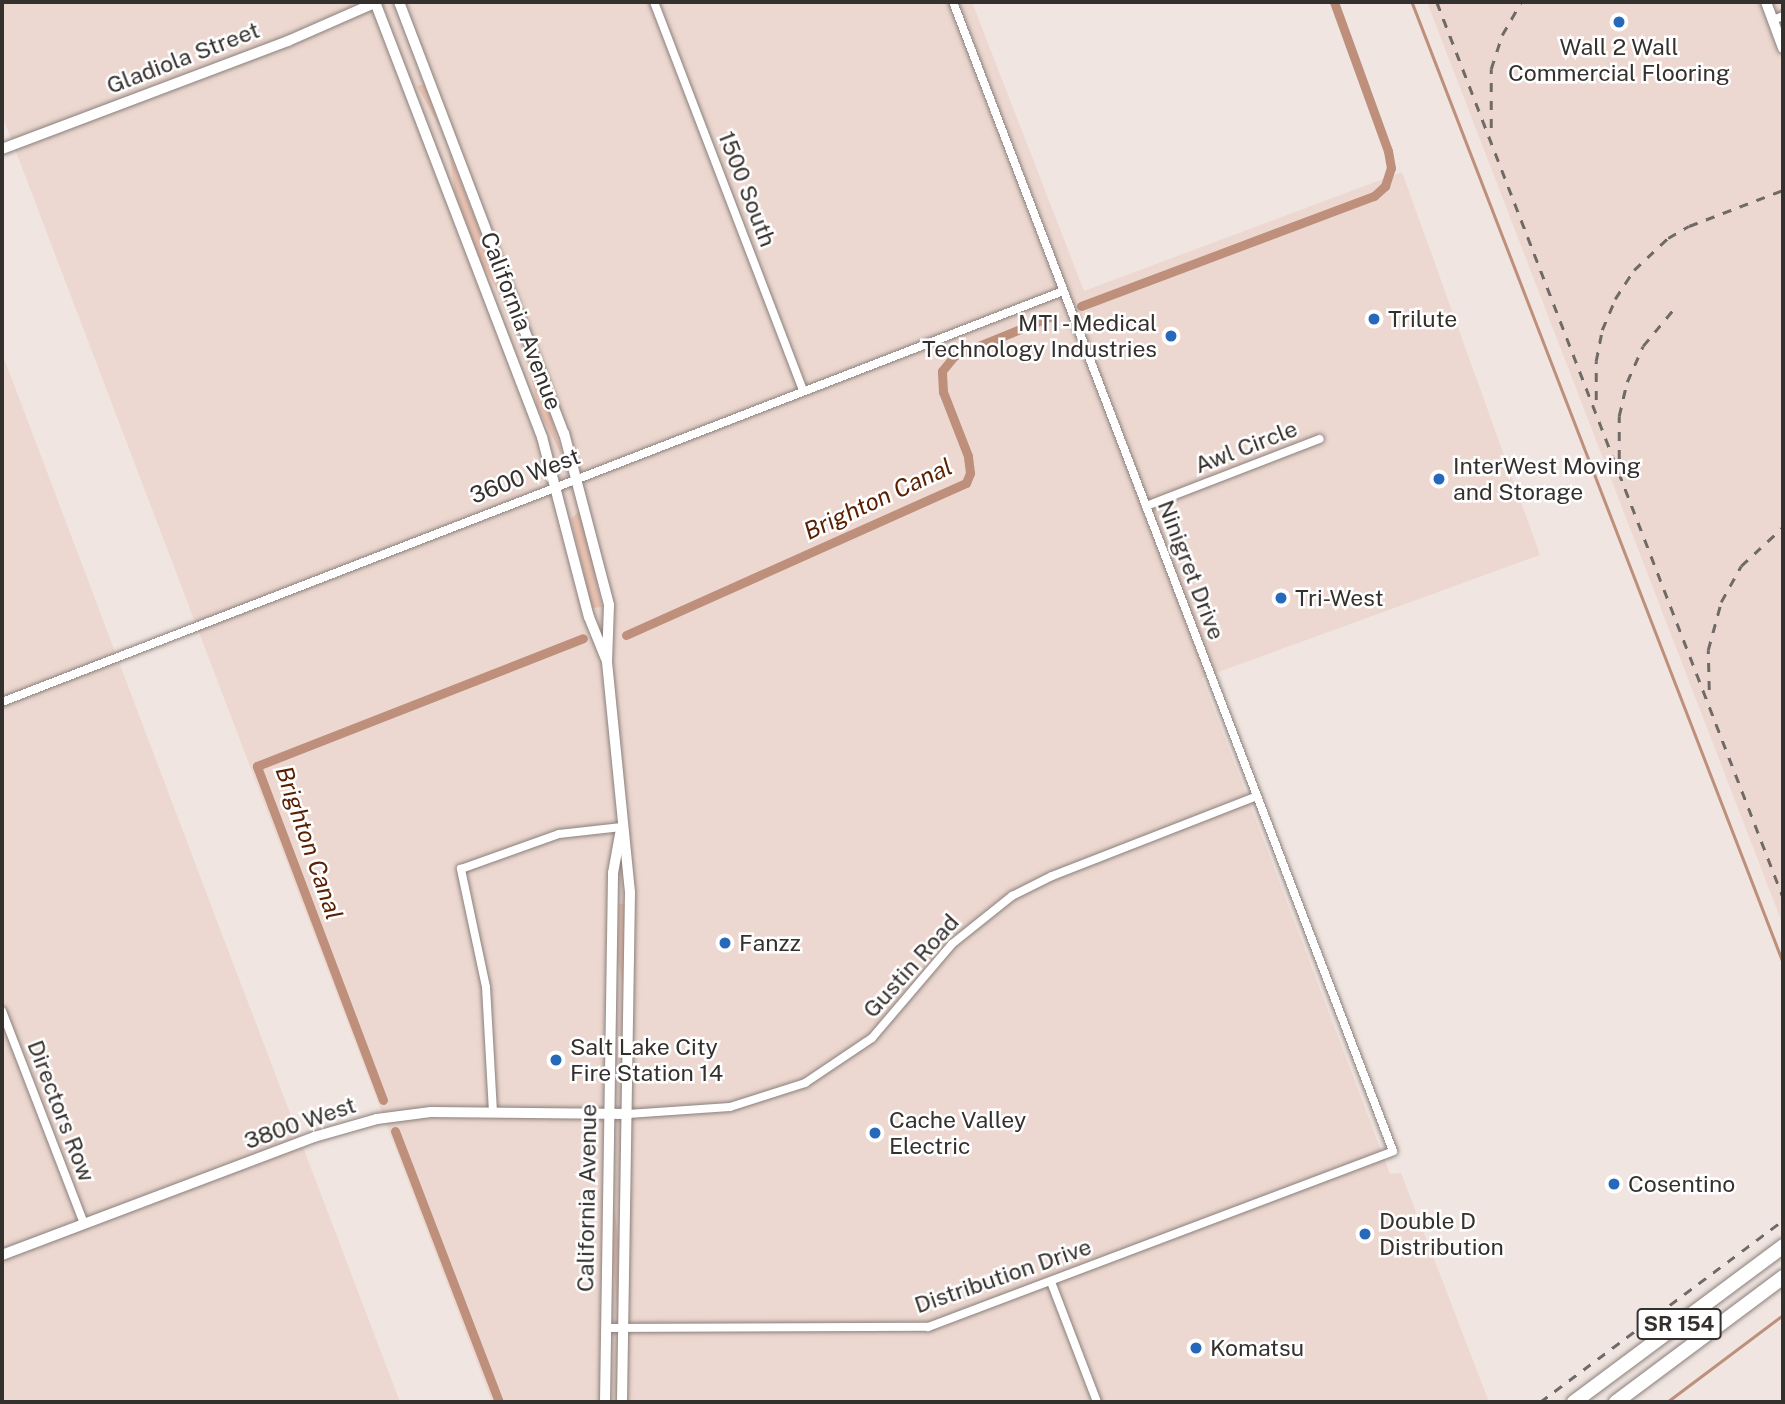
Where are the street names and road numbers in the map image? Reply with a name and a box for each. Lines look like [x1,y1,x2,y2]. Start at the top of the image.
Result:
street label: Gladiola Street [103,16,263,100]
street label: 1500 South [712,127,782,251]
street label: California Avenue [474,228,568,414]
street label: Awl Circle [1191,415,1301,479]
street label: 3600 West [466,442,584,510]
street label: Ninigret Drive [1152,496,1230,644]
street label: Gustin Road [857,909,965,1023]
street label: Directors Row [21,1036,101,1186]
street label: 3800 West [240,1091,360,1155]
street label: California Avenue [572,1104,602,1292]
street label: Distribution Drive [911,1233,1095,1319]
road number: SR 154 [1635,1306,1723,1342]

